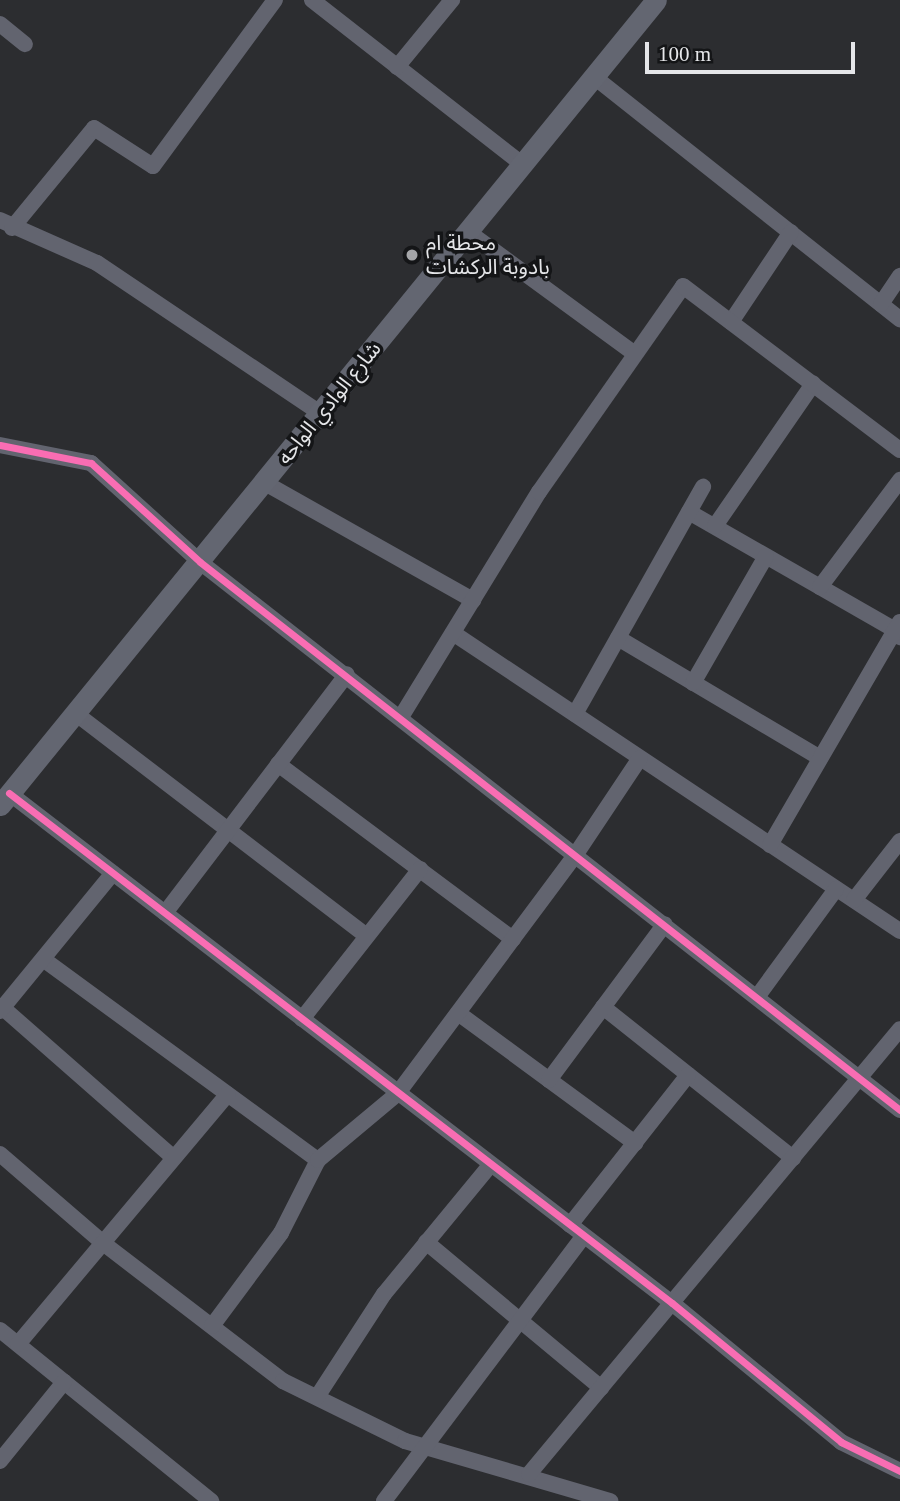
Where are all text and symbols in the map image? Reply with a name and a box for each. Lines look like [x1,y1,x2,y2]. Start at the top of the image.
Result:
scale bar [648,28,858,72]
text: 100 m [658,42,711,66]
place label: محطة ام بادوبة الركشات [426,230,550,280]
marker: محطة ام بادوبة الركشات [404,247,420,263]
street label: شارع الوادي الواحه [272,337,386,469]

